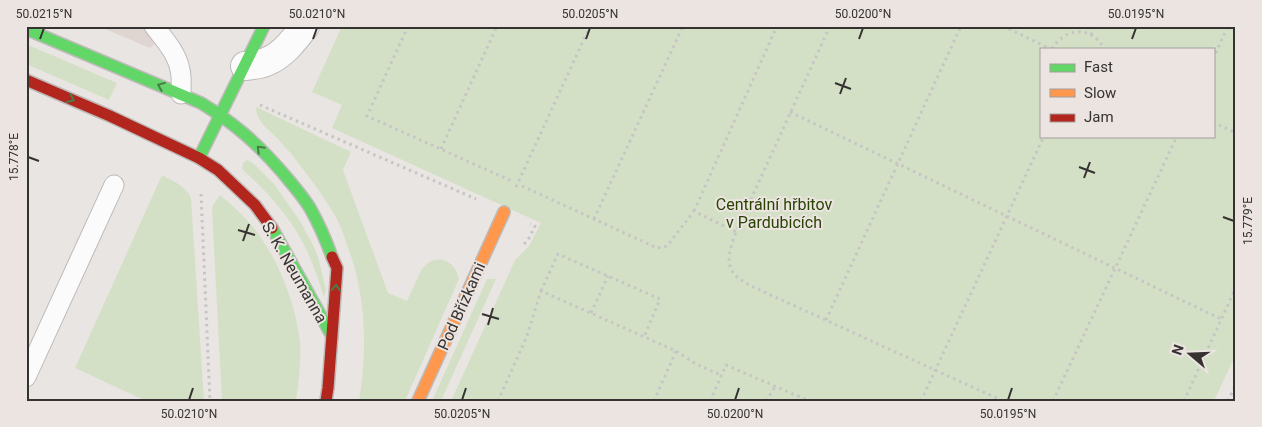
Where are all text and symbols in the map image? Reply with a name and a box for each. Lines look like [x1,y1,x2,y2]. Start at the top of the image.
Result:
text: 50.0215°N [16,7,72,21]
text: 50.0210°N [289,7,345,21]
text: 50.0205°N [562,7,618,21]
text: 50.0200°N [835,7,891,21]
text: 50.0195°N [1108,7,1164,21]
legend [1040,48,1214,138]
text: Fast [1084,58,1113,76]
one-way arrow [157,82,166,92]
text: Slow [1084,84,1116,102]
one-way arrow [66,93,75,104]
text: Jam [1084,108,1114,126]
text: 15.778°E [7,133,21,181]
one-way arrow [257,146,266,155]
park label: Centrální hřbitov v Pardubicích [716,195,832,232]
text: 15.779°E [1241,197,1255,245]
street label: S. K. Neumanna [258,218,331,326]
street label: Pod Břízkami [434,259,489,353]
one-way arrow [330,283,341,291]
north arrow [1164,330,1214,380]
text: N [1169,342,1187,357]
text: 50.0210°N [161,407,217,421]
text: 50.0205°N [434,407,490,421]
text: 50.0200°N [707,407,763,421]
text: 50.0195°N [980,407,1036,421]

